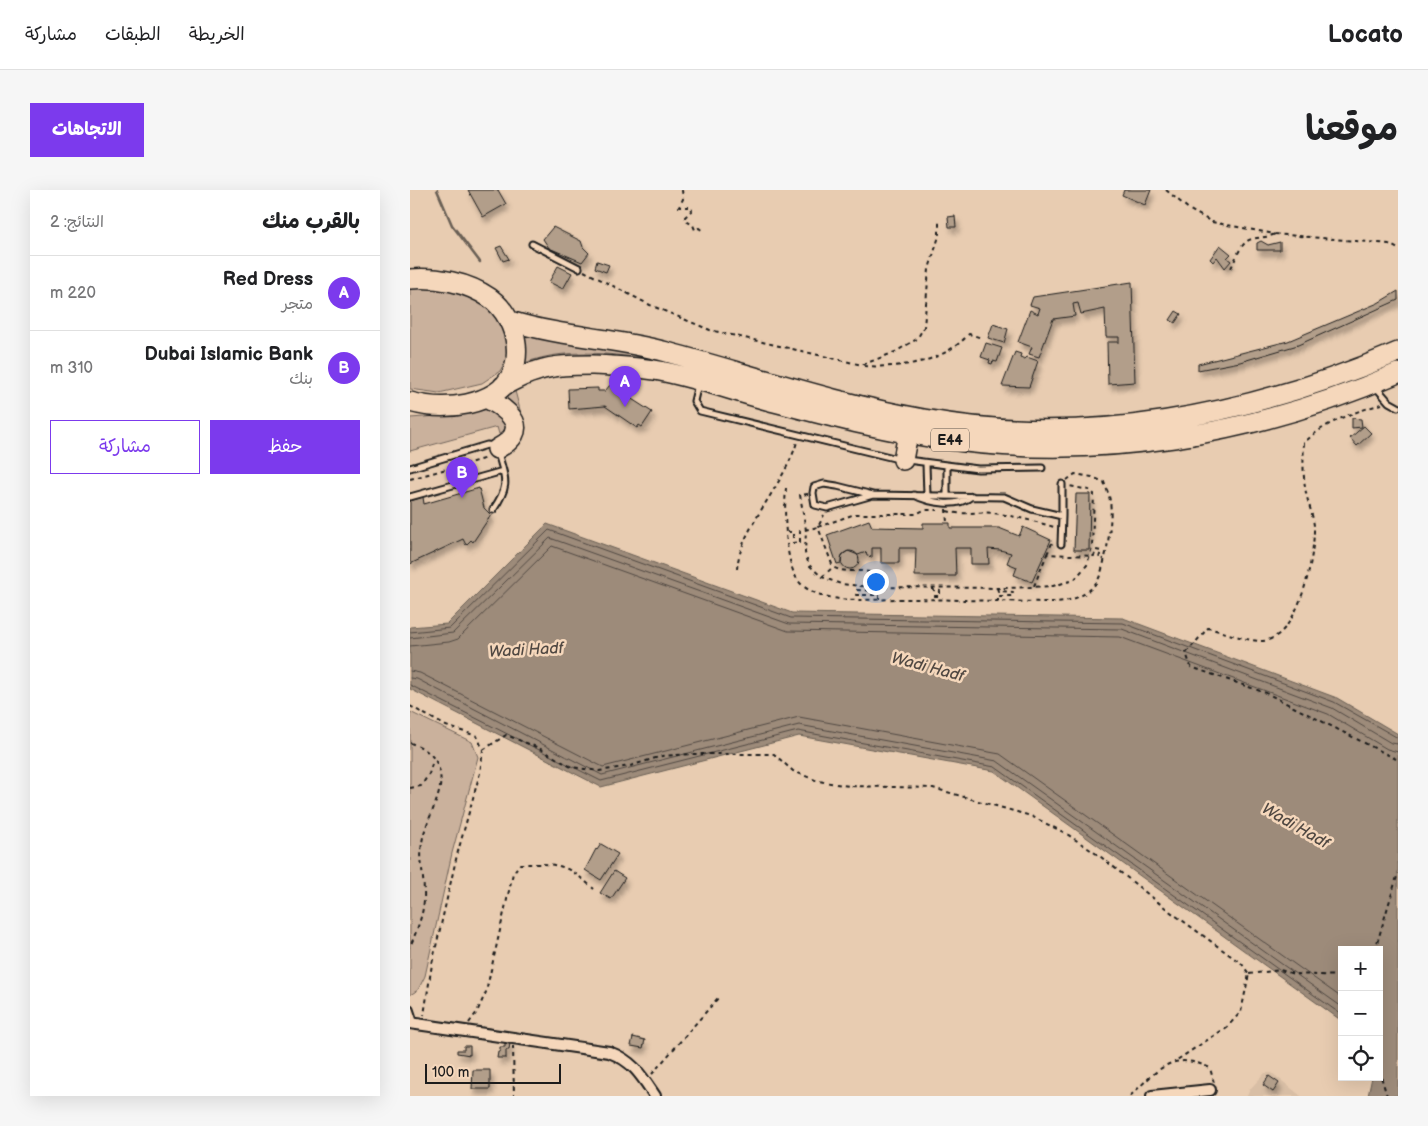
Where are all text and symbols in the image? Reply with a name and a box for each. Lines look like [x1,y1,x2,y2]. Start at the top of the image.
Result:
text: Locato [1328,20,1403,49]
text: مشاركة [25,24,77,45]
text: الطبقات [105,24,161,45]
text: الخريطة [189,24,245,45]
button: الاتجاهات [30,103,144,157]
text: موقعنا [1305,108,1398,151]
text: بالقرب منك [262,209,360,234]
text: النتائج: 2 [50,213,104,232]
text: Red Dress [223,268,313,291]
text: 220 m [50,284,96,303]
text: A [339,284,349,303]
text: متجر [282,295,313,314]
text: Dubai Islamic Bank [145,343,313,366]
text: 310 m [50,359,93,378]
text: B [338,359,350,378]
pin: A [609,366,641,407]
text: بنك [289,370,313,389]
button: مشاركة [50,420,200,474]
button: حفظ [210,420,360,474]
road number: E44 [931,428,969,452]
pin: B [446,457,478,498]
your location [863,569,889,595]
water label: Wadi Hadf [488,639,566,662]
water label: Wadi Hadf [889,649,968,687]
water label: Wadi Hadf [1258,799,1334,854]
map controls [1338,946,1383,1081]
button: + [1338,946,1383,991]
button: − [1338,991,1383,1036]
button: locate [1338,1036,1383,1081]
scale bar [425,1061,561,1084]
text: 100 m [432,1064,469,1081]

